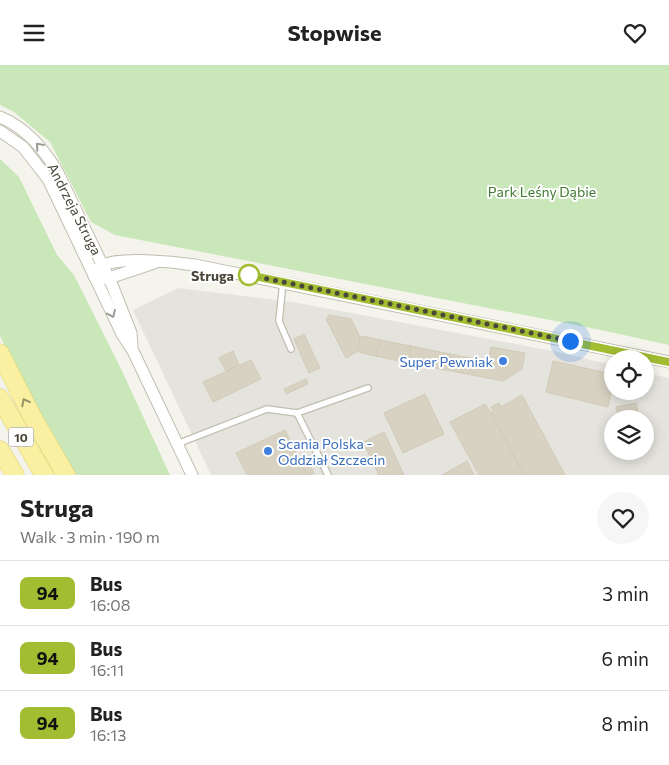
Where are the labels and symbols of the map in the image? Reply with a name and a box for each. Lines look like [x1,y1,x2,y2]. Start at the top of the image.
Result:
one-way arrow [36,142,45,151]
street label: Andrzeja Struga [44,160,106,258]
park label: Park Leśny Dąbie [488,183,596,200]
marker: Struga [238,264,260,286]
place label: Struga [191,267,234,284]
one-way arrow [106,309,117,318]
your location [558,329,583,354]
place label: Super Pewniak [400,353,493,370]
marker: Super Pewniak [497,355,509,367]
one-way arrow [21,399,31,408]
road number: 10 [8,427,34,447]
place label: Scania Polska - Oddział Szczecin [278,435,385,468]
marker: Scania Polska - Oddział Szczecin [262,445,274,457]

